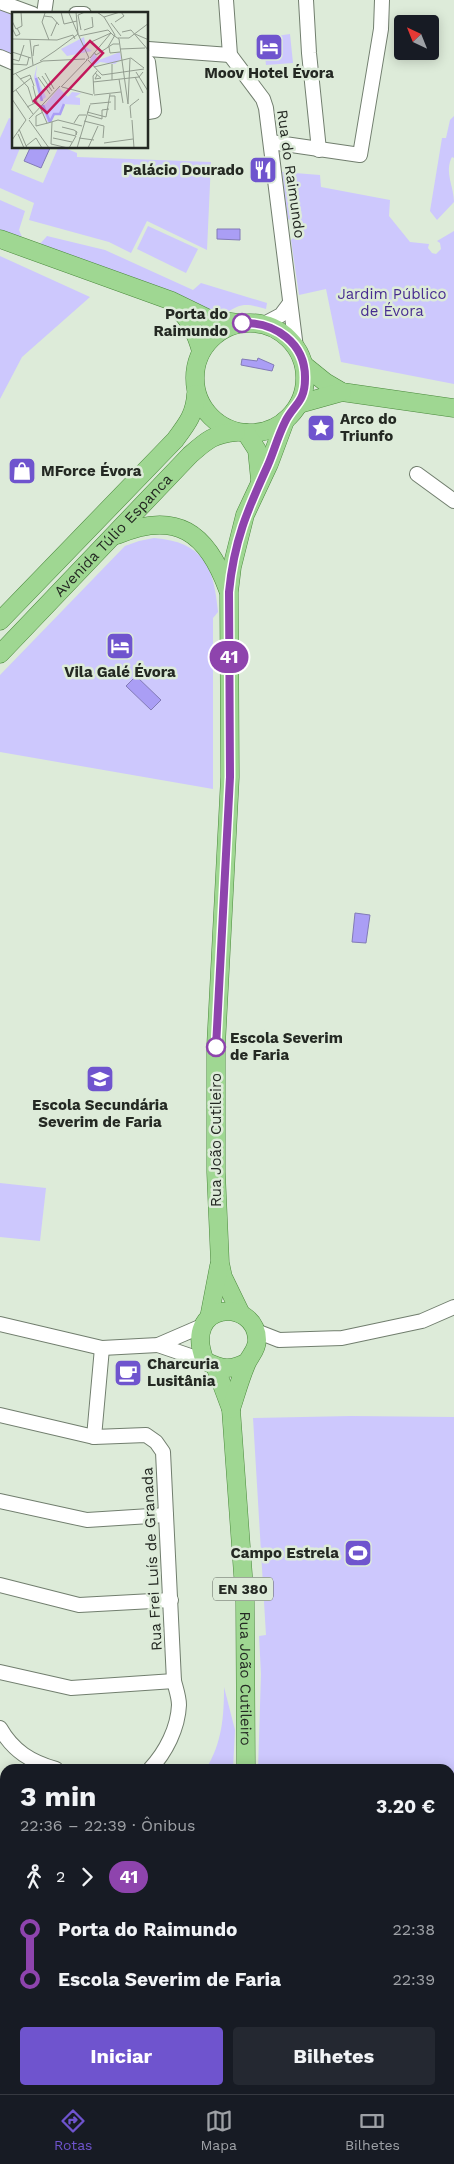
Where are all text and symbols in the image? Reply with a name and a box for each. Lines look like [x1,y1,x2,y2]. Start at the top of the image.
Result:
inset map [12,12,149,149]
north arrow [394,15,439,60]
map controls [394,15,439,60]
hotel icon: Moov Hotel Évora [254,32,284,62]
place label: Moov Hotel Évora [204,64,334,82]
street label: Rua do Raimundo [273,109,309,239]
restaurant icon: Palácio Dourado [248,155,278,185]
place label: Palácio Dourado [123,161,244,179]
park label: Jardim Público de Évora [337,285,447,320]
place label: Porta do Raimundo [154,305,228,340]
marker: Porta do Raimundo [232,313,252,333]
place label: Arco do Triunfo [340,410,397,445]
place icon: Arco do Triunfo [306,413,336,443]
shop icon: MForce Évora [7,456,37,486]
place label: MForce Évora [41,462,142,480]
street label: Avenida Túlio Espanca [50,470,176,601]
hotel icon: Vila Galé Évora [105,631,135,661]
line badge: 41 [206,641,252,673]
text: 41 [220,646,238,667]
place label: Vila Galé Évora [64,663,176,681]
place label: Escola Severim de Faria [230,1029,343,1064]
marker: Escola Severim de Faria [206,1037,226,1057]
school or university icon: Escola Secundária Severim de Faria [85,1064,115,1094]
street label: Rua João Cutileiro [207,1073,225,1207]
place label: Escola Secundária Severim de Faria [32,1096,168,1131]
place label: Charcuria Lusitânia [147,1355,219,1390]
cafe icon: Charcuria Lusitânia [113,1358,143,1388]
street label: Rua Frei Luís de Granada [138,1466,166,1651]
sports icon: Campo Estrela [343,1538,373,1568]
place label: Campo Estrela [231,1544,339,1562]
road number: EN 380 [213,1578,273,1600]
street label: Rua João Cutileiro [236,1612,255,1746]
text: 3 min [20,1780,96,1813]
text: 3.20 € [376,1795,435,1818]
text: 22:36 – 22:39 · Ônibus [20,1816,196,1835]
icon: walk [20,1863,48,1891]
icon: forward [73,1863,101,1891]
text: 41 [119,1866,138,1887]
text: 2 [56,1867,65,1886]
text: Porta do Raimundo [58,1918,238,1941]
text: 22:38 [392,1920,435,1939]
text: Escola Severim de Faria [58,1968,281,1991]
text: 22:39 [392,1970,435,1989]
button: Iniciar [20,2027,223,2085]
button: Bilhetes [233,2027,435,2085]
tab: Rotas [54,2107,93,2153]
tab: Mapa [200,2107,237,2153]
tab: Bilhetes [345,2107,400,2153]

